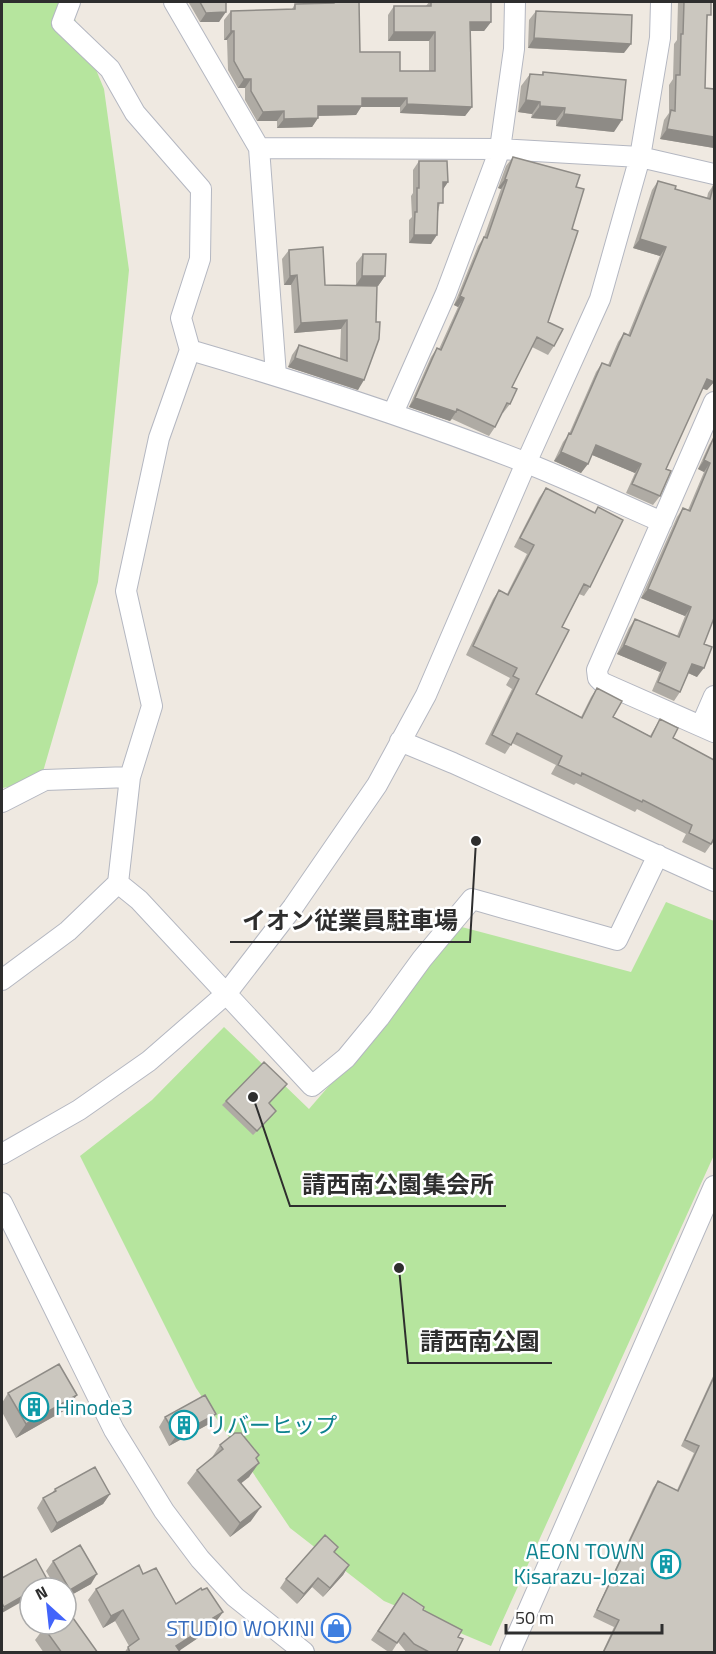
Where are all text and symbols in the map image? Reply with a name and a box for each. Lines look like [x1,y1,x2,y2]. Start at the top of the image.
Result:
callout: イオン従業員駐車場 [230,900,470,942]
text: イオン従業員駐車場 [242,902,458,938]
callout: 請西南公園集会所 [290,1164,506,1206]
text: 請西南公園集会所 [302,1166,494,1202]
callout: 請西南公園 [408,1321,552,1363]
text: 請西南公園 [420,1323,540,1359]
place label: Hinode3 [55,1390,133,1424]
building icon: Hinode3 [18,1391,50,1423]
place label: リバーヒップ [205,1408,337,1442]
building icon: リバーヒップ [168,1409,200,1441]
place label: AEON TOWN Kisarazu-Jozai [513,1534,645,1593]
building icon: AEON TOWN Kisarazu-Jozai [650,1548,682,1580]
north arrow [18,1576,78,1636]
text: N [31,1579,52,1606]
scale bar [506,1597,662,1635]
text: 50 m [515,1604,554,1631]
place label: STUDIO WOKINI [166,1611,315,1645]
shop icon: STUDIO WOKINI [320,1612,352,1644]

